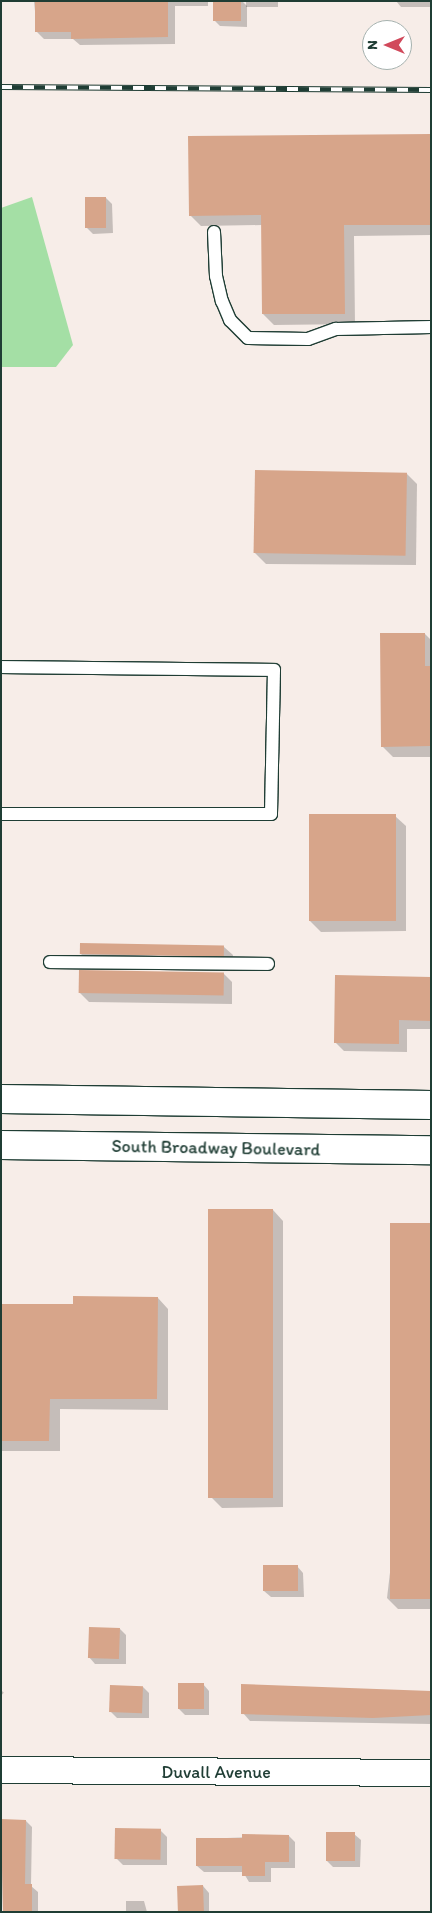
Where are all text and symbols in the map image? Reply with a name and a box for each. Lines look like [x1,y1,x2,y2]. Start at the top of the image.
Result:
north arrow [362,20,412,70]
text: N [364,40,381,50]
street label: South Broadway Boulevard [111,1135,321,1161]
street label: Duvall Avenue [161,1761,271,1783]

